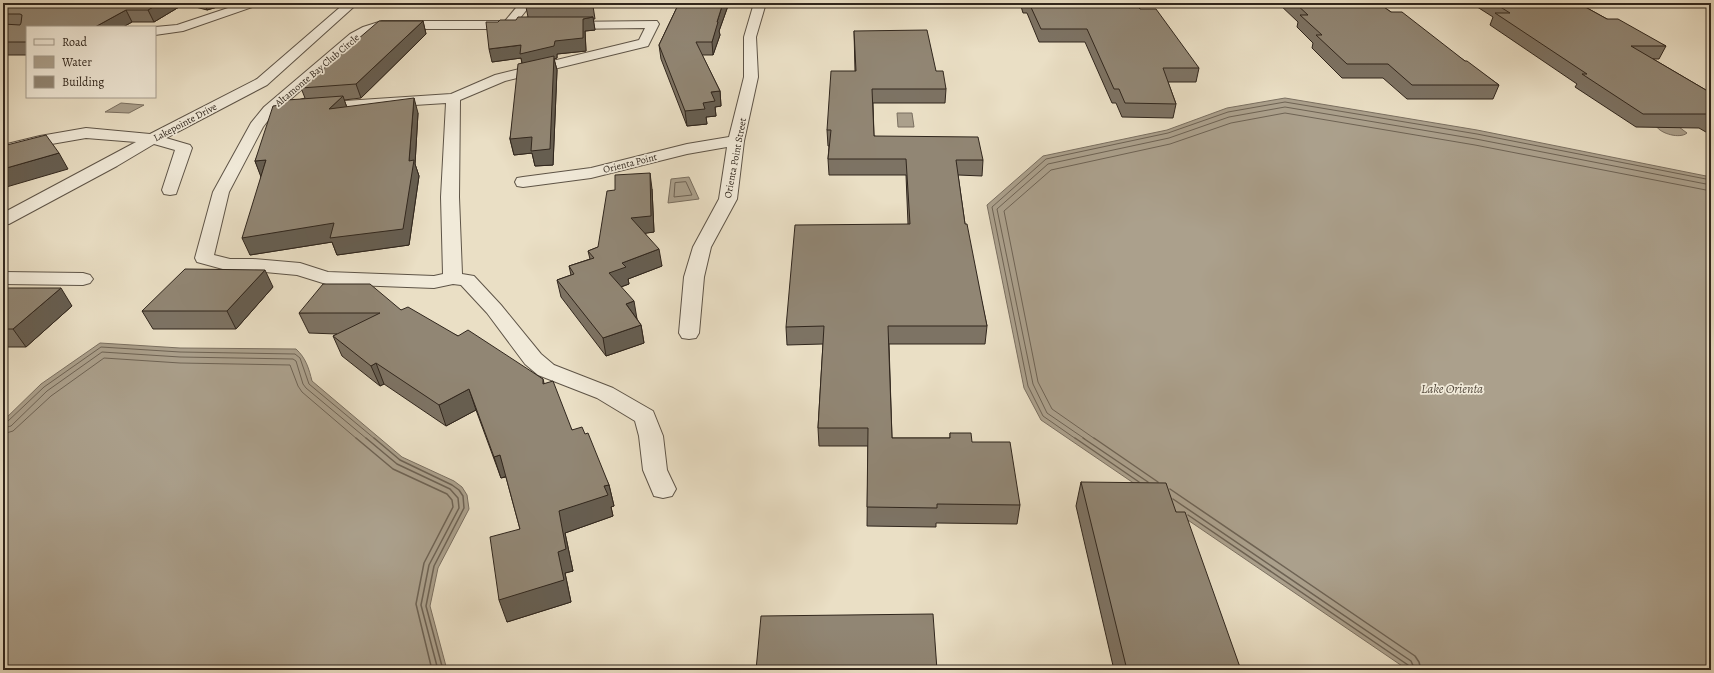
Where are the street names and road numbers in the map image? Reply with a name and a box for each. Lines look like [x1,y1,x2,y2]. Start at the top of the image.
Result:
street label: Altamonte Bay Club Circle [271,30,362,110]
street label: Lakepointe Drive [151,100,220,145]
street label: Orienta Point Street [721,116,749,199]
street label: Orienta Point [602,150,659,176]

